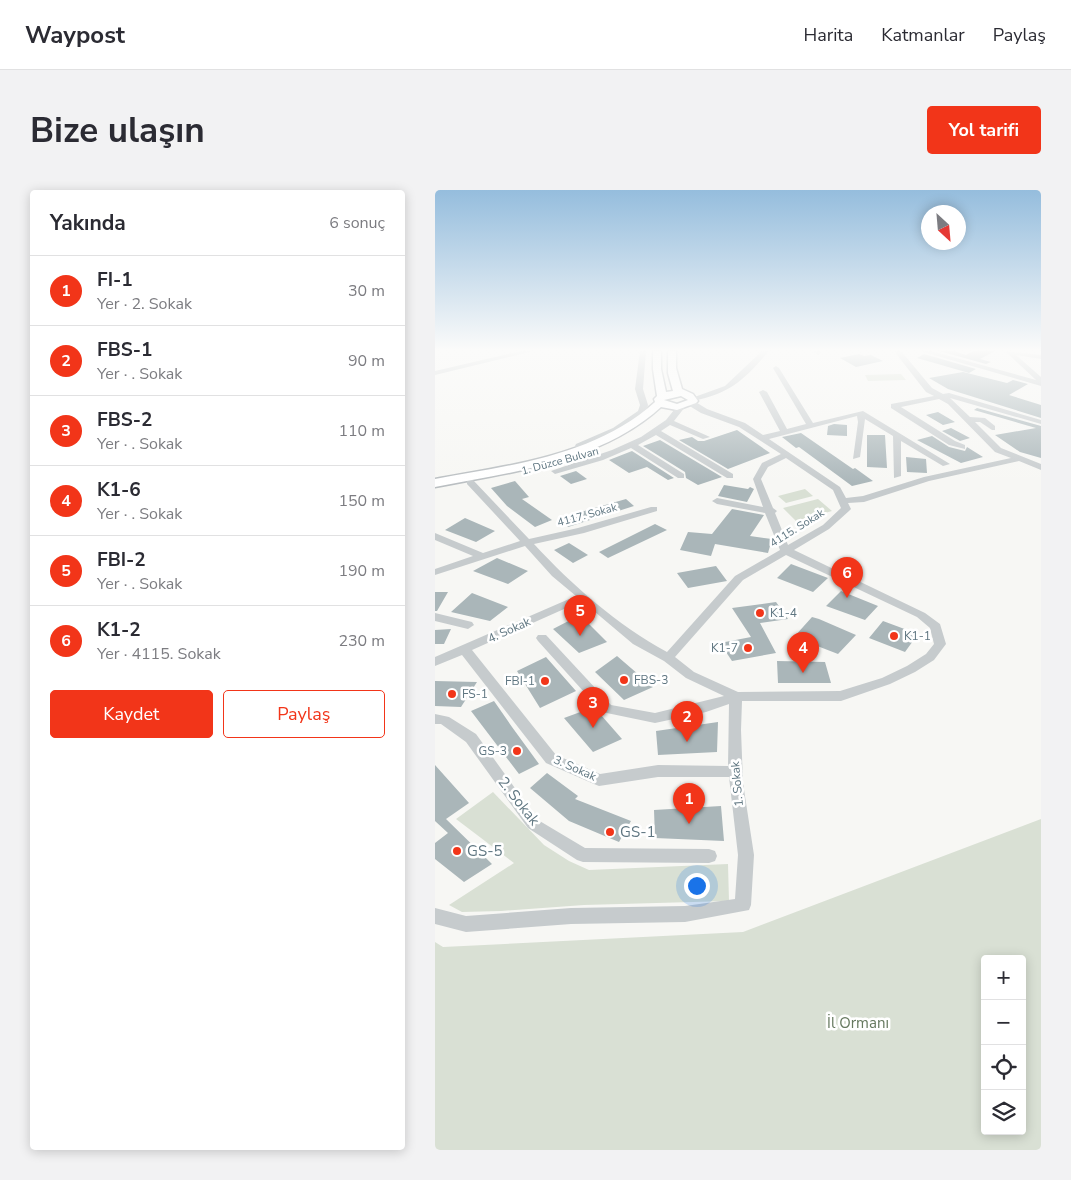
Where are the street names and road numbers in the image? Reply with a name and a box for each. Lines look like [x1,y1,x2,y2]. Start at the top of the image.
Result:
street label: 1. Düzce Bulvarı [520,443,600,479]
street label: 4117. Sokak [555,500,619,530]
street label: 4115. Sokak [767,505,827,551]
street label: 4. Sokak [485,613,534,647]
street label: 3. Sokak [551,751,600,785]
street label: 1. Sokak [727,760,747,807]
street label: 2. Sokak [494,772,545,830]

